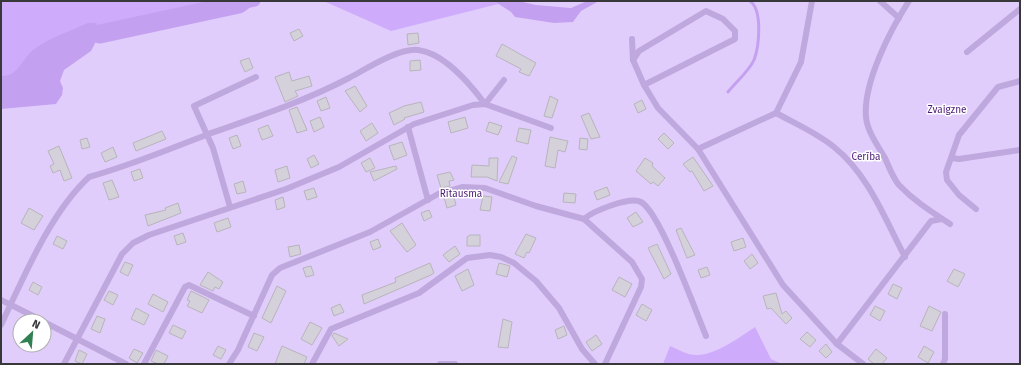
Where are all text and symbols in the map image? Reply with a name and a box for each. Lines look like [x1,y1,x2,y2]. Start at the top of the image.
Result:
park label: Zvaigzne [928,104,966,116]
park label: Cerība [852,151,880,163]
park label: Rītausma [440,188,482,200]
north arrow [12,313,52,353]
text: N [30,317,42,332]

